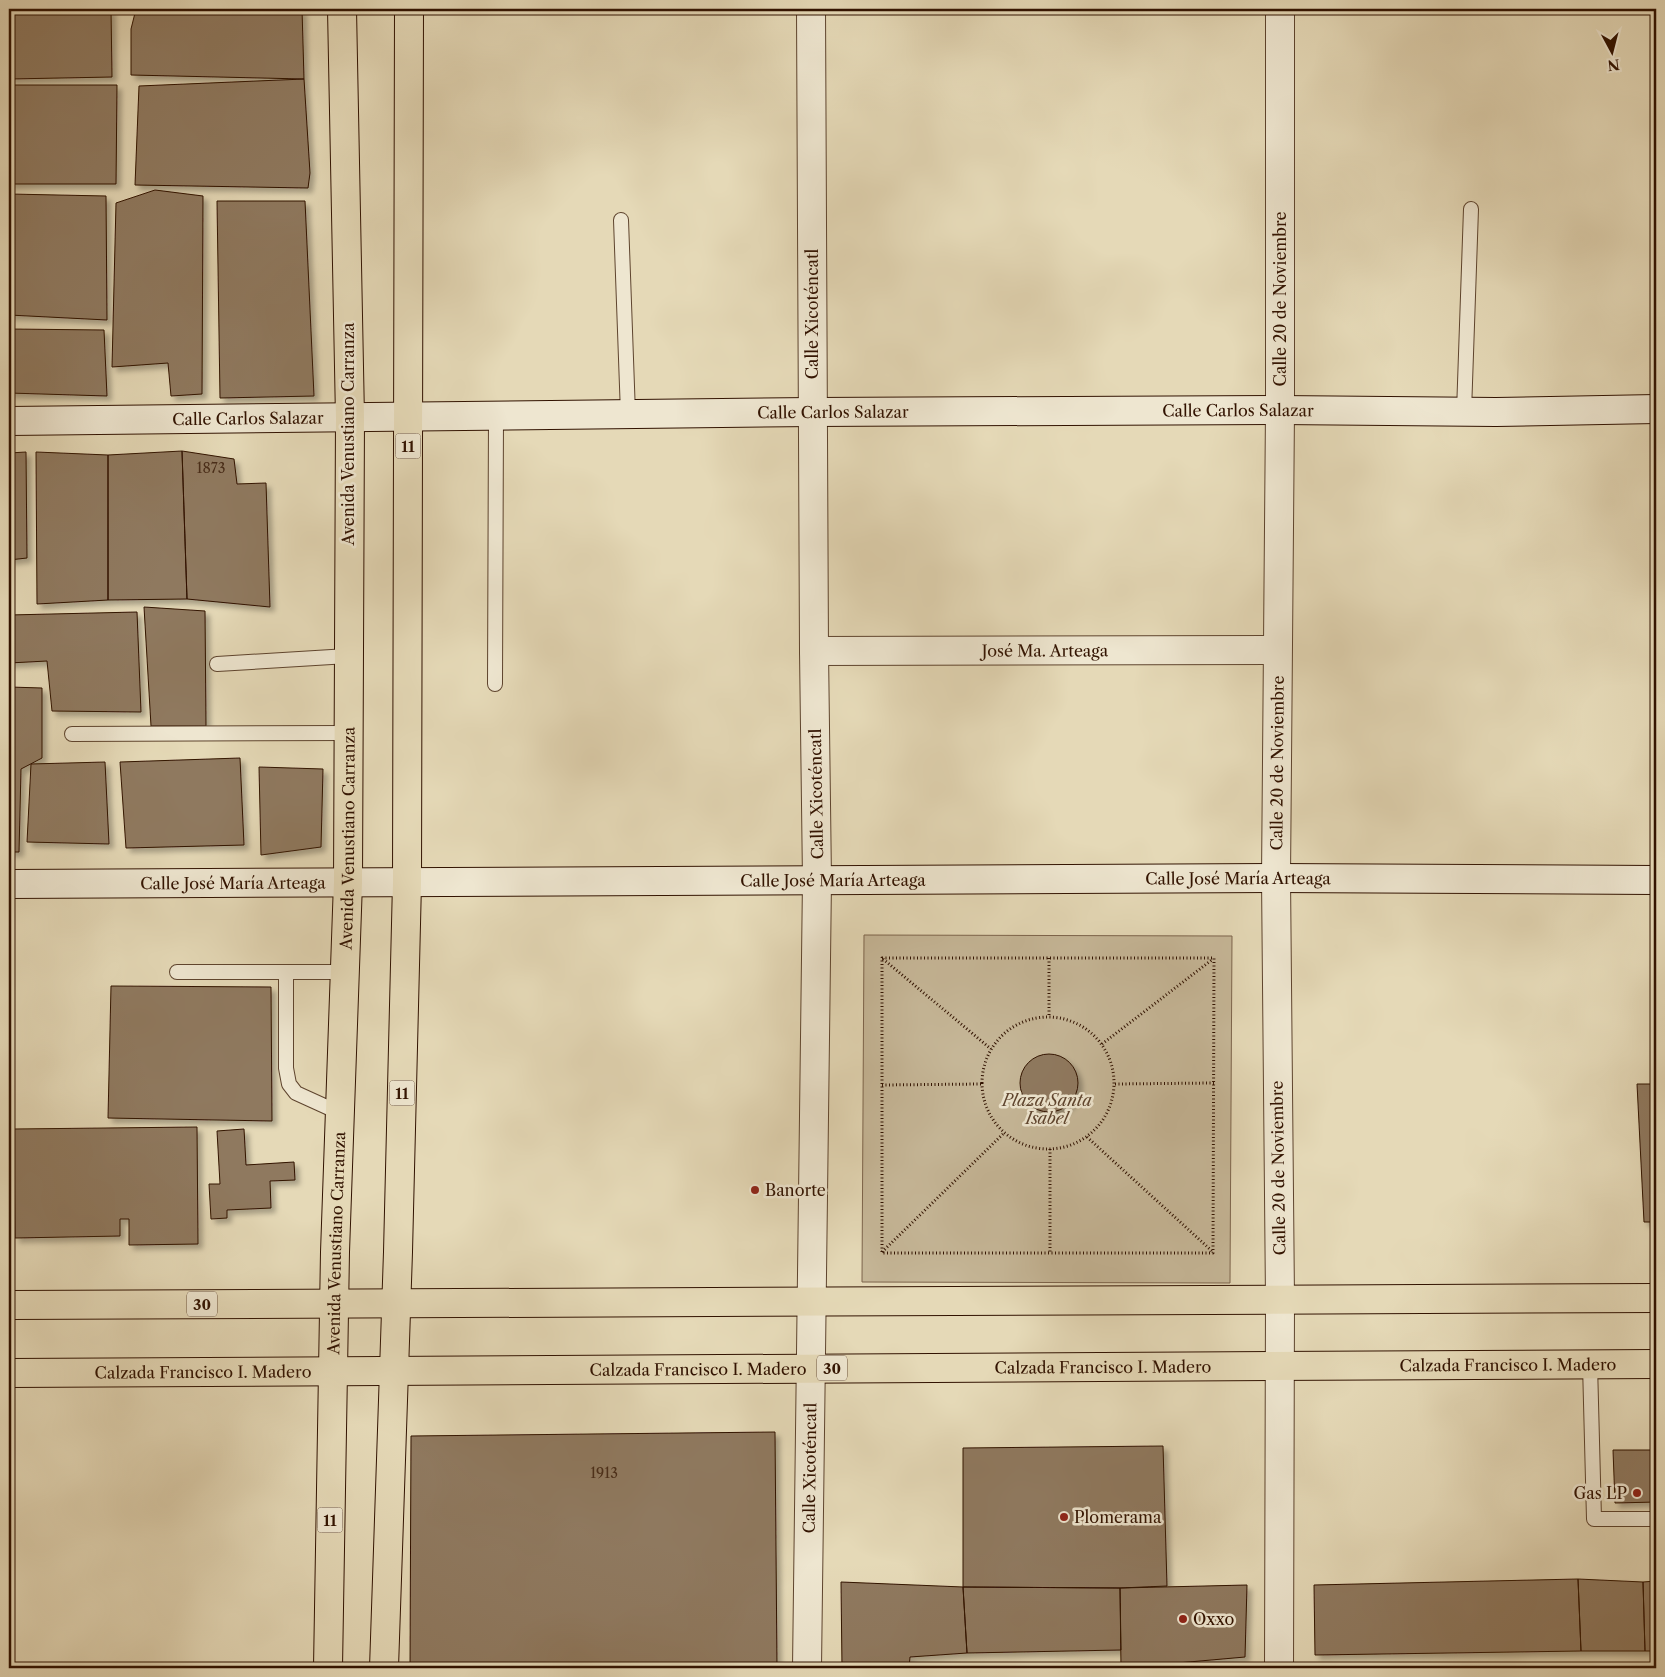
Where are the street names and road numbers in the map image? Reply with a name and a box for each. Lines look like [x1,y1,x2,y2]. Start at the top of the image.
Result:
street label: Calle 20 de Noviembre [1270,212,1290,386]
street label: Calle Xicoténcatl [802,248,822,379]
street label: Avenida Venustiano Carranza [338,322,358,546]
street label: Calle Carlos Salazar [1162,400,1314,421]
street label: Calle Carlos Salazar [757,402,909,423]
street label: Calle Carlos Salazar [172,407,324,429]
road number: 11 [396,434,420,458]
street label: José Ma. Arteaga [979,640,1109,661]
street label: Calle 20 de Noviembre [1266,675,1288,851]
street label: Avenida Venustiano Carranza [336,726,359,951]
street label: Calle Xicoténcatl [805,728,827,860]
street label: Calle José María Arteaga [1145,868,1331,889]
street label: Calle José María Arteaga [740,870,926,891]
street label: Calle José María Arteaga [140,872,326,893]
road number: 11 [390,1080,414,1106]
street label: Calle 20 de Noviembre [1266,1080,1290,1256]
street label: Avenida Venustiano Carranza [323,1131,349,1356]
road number: 30 [187,1292,217,1316]
street label: Calzada Francisco I. Madero [1400,1354,1617,1375]
road number: 30 [817,1356,847,1380]
street label: Calzada Francisco I. Madero [995,1356,1212,1378]
street label: Calzada Francisco I. Madero [590,1359,807,1380]
street label: Calzada Francisco I. Madero [95,1361,312,1383]
street label: Calle Xicoténcatl [799,1402,820,1534]
road number: 11 [318,1508,342,1532]

